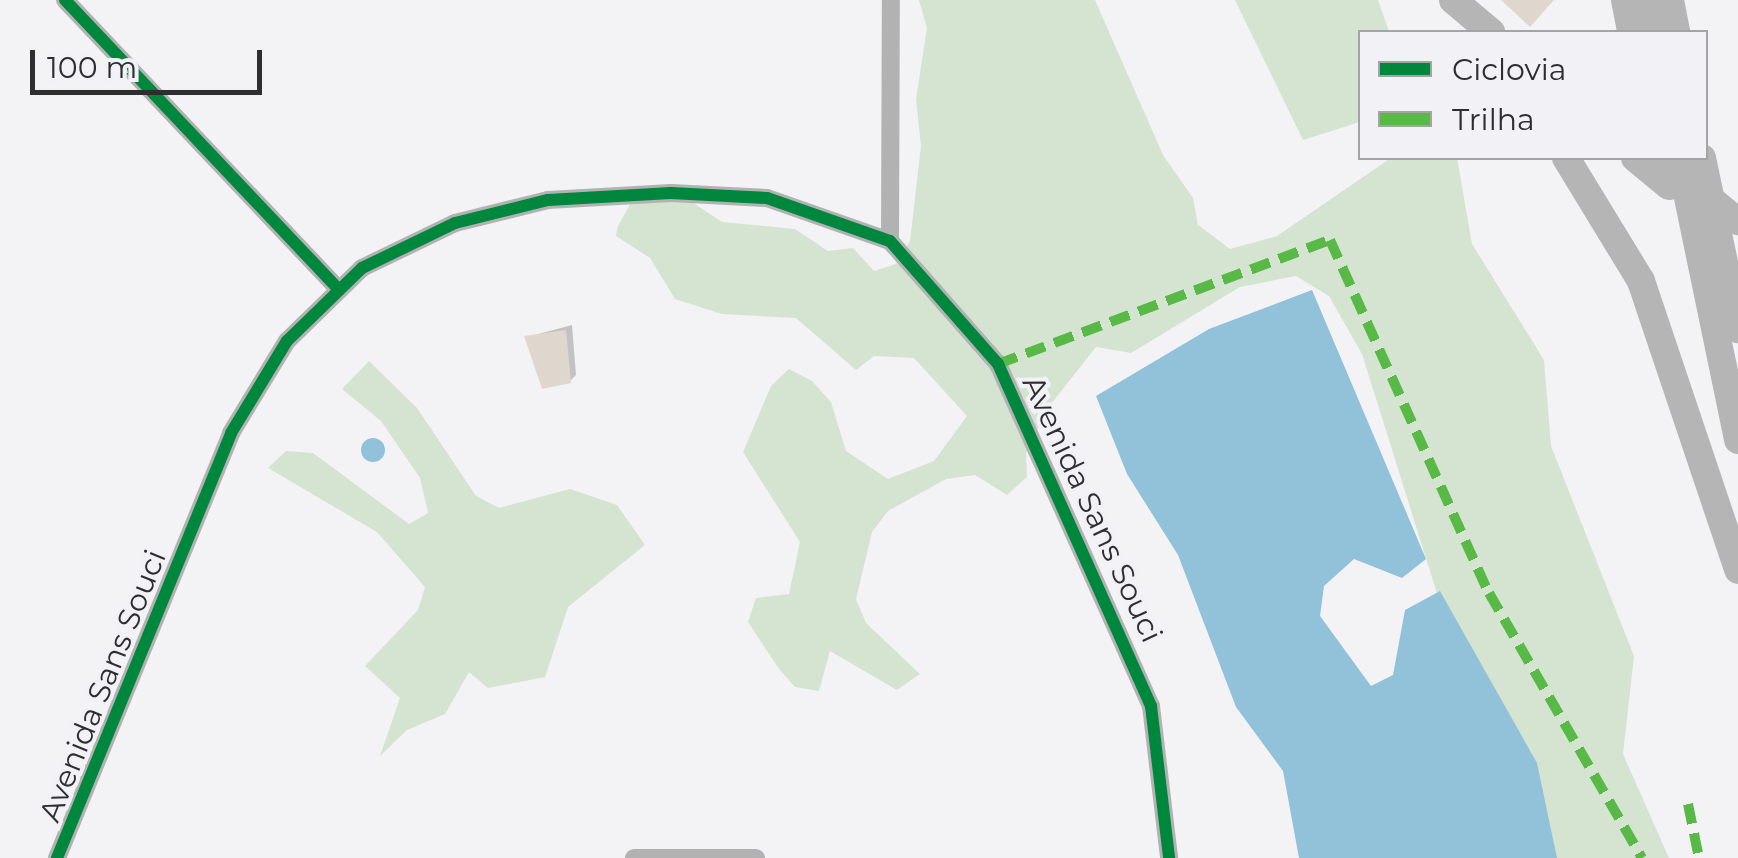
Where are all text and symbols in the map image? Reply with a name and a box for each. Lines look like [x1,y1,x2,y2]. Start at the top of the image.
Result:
scale bar [35,30,268,92]
legend [1358,30,1708,160]
text: 100 m [47,49,137,86]
text: Ciclovia [1452,51,1566,88]
text: Trilha [1452,101,1535,138]
street label: Avenida Sans Souci [1014,370,1170,648]
street label: Avenida Sans Souci [32,545,174,827]

